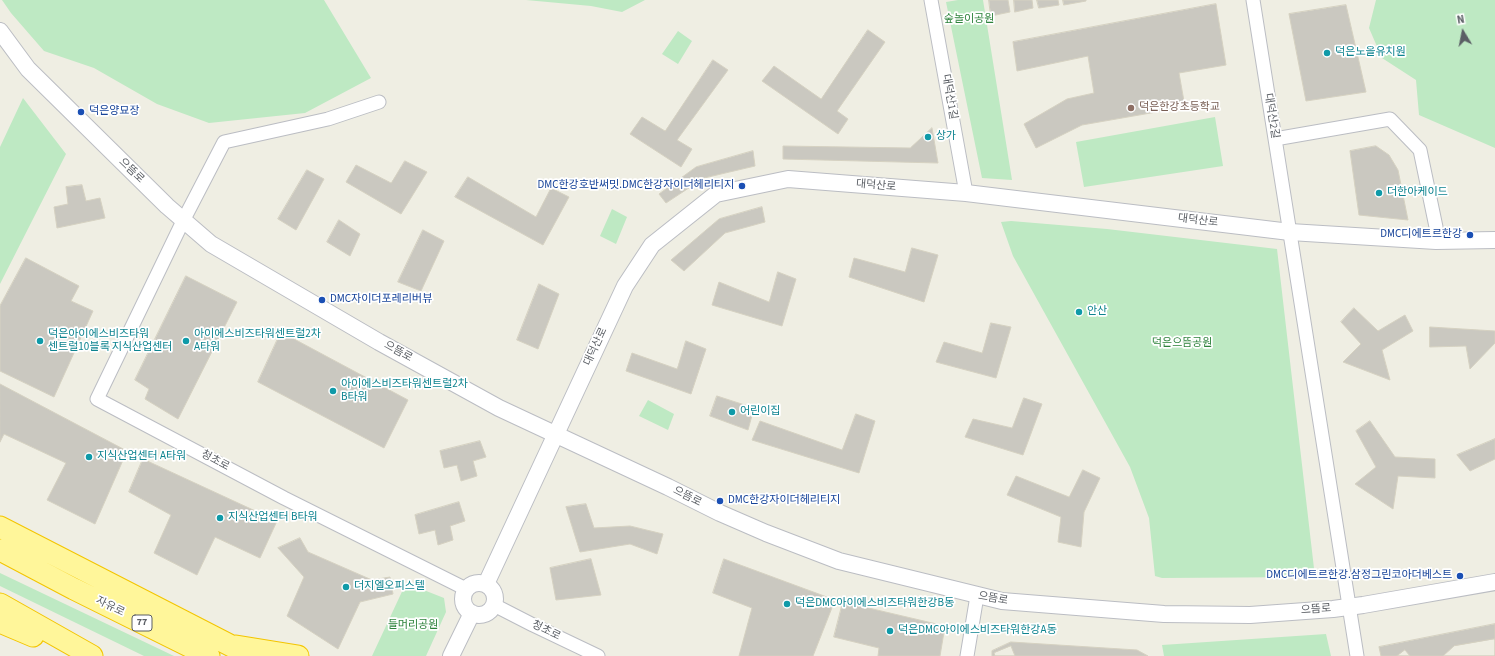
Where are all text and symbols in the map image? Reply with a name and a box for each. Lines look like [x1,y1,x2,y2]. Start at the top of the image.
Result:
north arrow [1443,12,1483,52]
text: N [1456,12,1466,28]
park label: 숲놀이공원 [944,13,994,27]
place label: 덕은노을유치원 [1335,46,1406,60]
marker: 덕은노을유치원 [1322,48,1332,58]
street label: 대덕산1길 [939,73,959,121]
street label: 대덕산2길 [1261,92,1281,140]
place label: 덕은한강초등학교 [1139,101,1220,115]
marker: 덕은한강초등학교 [1126,103,1136,113]
place label: 덕은양묘장 [89,105,140,119]
marker: 덕은양묘장 [76,107,86,117]
place label: 상가 [936,130,956,144]
marker: 상가 [923,132,933,142]
street label: 으뜸로 [115,156,147,186]
street label: 대덕산로 [855,178,897,194]
place label: DMC한강호반써밋.DMC한강자이더헤리티지 [537,179,734,193]
marker: DMC한강호반써밋.DMC한강자이더헤리티지 [737,181,747,191]
place label: 더한아케이드 [1387,186,1448,200]
marker: 더한아케이드 [1374,188,1384,198]
street label: 대덕산로 [1177,212,1219,230]
place label: DMC디에트르한강 [1380,228,1462,242]
marker: DMC디에트르한강 [1465,230,1475,240]
place label: DMC자이더포레리버뷰 [330,293,432,307]
marker: DMC자이더포레리버뷰 [317,295,327,305]
place label: 안산 [1087,305,1107,319]
marker: 안산 [1074,307,1084,317]
street label: 대덕산로 [581,326,611,368]
place label: 덕은아이에스비즈타워 센트럴10블록 지식산업센터 [48,328,172,354]
place label: 아이에스비즈타워센트럴2차 A타워 [194,328,321,354]
marker: 덕은아이에스비즈타워 센트럴10블록 지식산업센터 [35,336,45,346]
marker: 아이에스비즈타워센트럴2차 A타워 [181,336,191,346]
park label: 덕은으뜸공원 [1152,337,1212,351]
street label: 으뜸로 [382,339,414,365]
place label: 아이에스비즈타워센트럴2차 B타워 [341,378,468,404]
marker: 아이에스비즈타워센트럴2차 B타워 [328,386,338,396]
place label: 어린이집 [740,405,780,419]
marker: 어린이집 [727,407,737,417]
street label: 청초로 [198,448,232,474]
place label: 지식산업센터 A타워 [97,450,186,464]
marker: 지식산업센터 A타워 [84,452,94,462]
street label: 으뜸로 [670,484,704,510]
place label: DMC한강자이더헤리티지 [728,494,840,508]
marker: DMC한강자이더헤리티지 [715,496,725,506]
place label: 지식산업센터 B타워 [228,511,318,525]
marker: 지식산업센터 B타워 [215,513,225,523]
place label: DMC디에트르한강.삼정그린코아더베스트 [1266,569,1452,583]
marker: DMC디에트르한강.삼정그린코아더베스트 [1455,571,1465,581]
place label: 더지엘오피스텔 [354,580,425,594]
marker: 더지엘오피스텔 [341,582,351,592]
street label: 으뜸로 [977,590,1009,608]
street label: 자유로 [93,594,127,620]
place label: 덕은DMC아이에스비즈타워한강B동 [795,597,954,611]
marker: 덕은DMC아이에스비즈타워한강B동 [782,599,792,609]
street label: 으뜸로 [1300,602,1332,618]
road number: 77 [132,615,152,631]
street label: 청초로 [529,618,563,644]
park label: 들머리공원 [388,619,438,633]
place label: 덕은DMC아이에스비즈타워한강A동 [898,624,1057,638]
marker: 덕은DMC아이에스비즈타워한강A동 [885,626,895,636]

